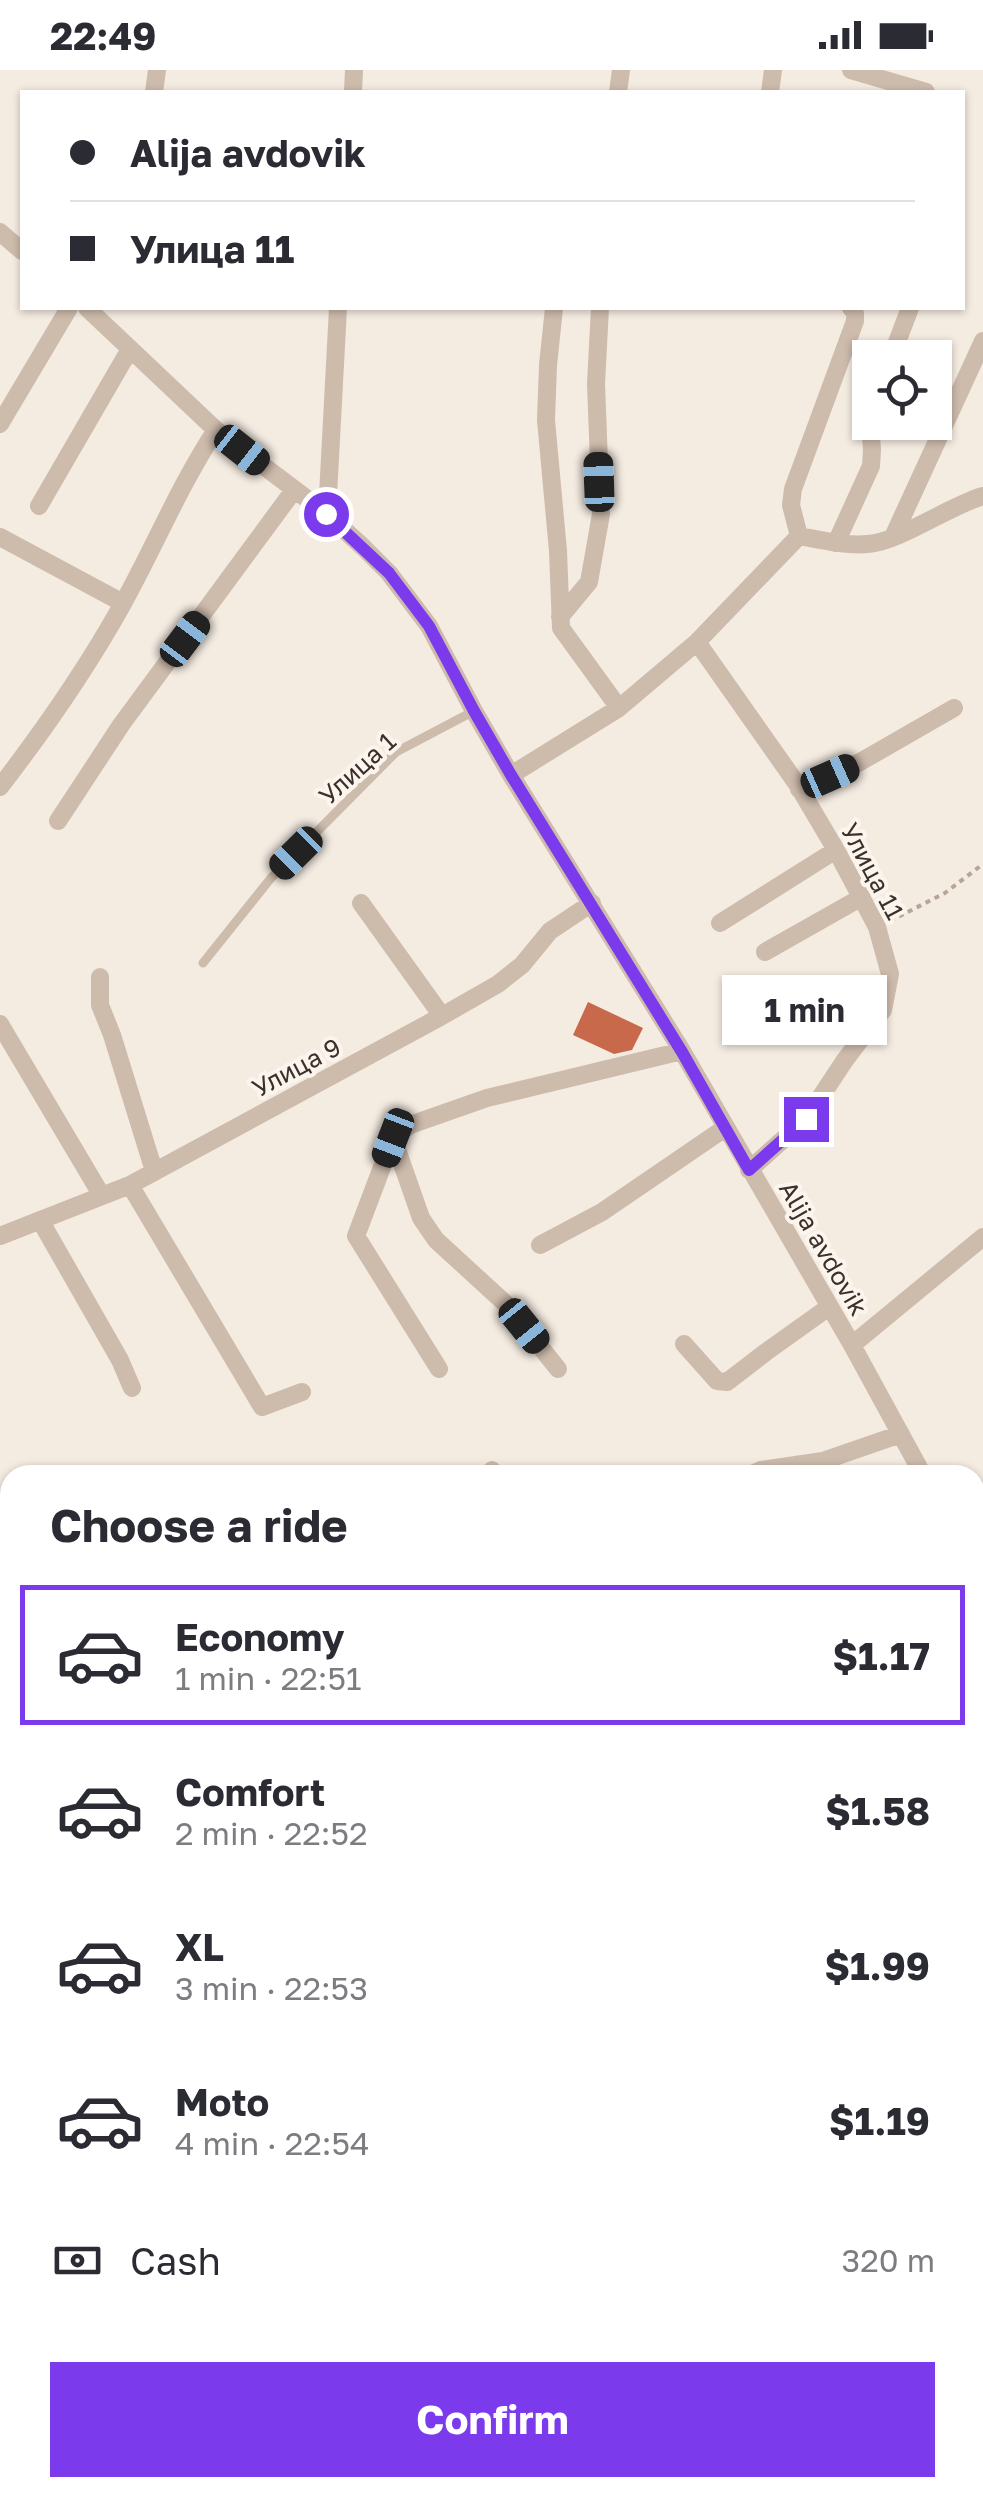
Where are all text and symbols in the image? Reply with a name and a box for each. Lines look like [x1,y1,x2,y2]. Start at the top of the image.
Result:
text: 22:49 [50,13,156,58]
text: Alija avdovik [130,130,366,175]
text: Улица 11 [130,226,294,271]
map controls [852,340,952,440]
button: locate [852,340,952,440]
car [209,420,275,480]
car [583,451,615,513]
route start [304,492,349,537]
car [155,606,215,672]
street label: Улица 1 [312,725,402,811]
car [796,750,864,802]
street label: Улица 11 [835,817,911,925]
car [264,821,328,885]
callout: 1 min [724,974,888,1044]
text: 1 min [764,991,845,1029]
street label: Улица 9 [246,1031,346,1103]
route end [784,1097,829,1142]
car [368,1105,418,1171]
street label: Alija avdovik [773,1175,875,1321]
car [493,1293,555,1359]
text: Choose a ride [50,1498,348,1552]
icon: car [55,1610,145,1700]
text: Economy [175,1614,344,1659]
text: $1.17 [833,1633,930,1678]
text: 1 min · 22:51 [175,1659,362,1697]
icon: car [55,1765,145,1855]
text: Comfort [175,1769,325,1814]
text: $1.58 [825,1788,930,1833]
text: 2 min · 22:52 [175,1814,368,1852]
icon: car [55,1920,145,2010]
text: XL [175,1924,224,1969]
text: $1.99 [825,1943,930,1988]
text: 3 min · 22:53 [175,1969,368,2007]
icon: car [55,2075,145,2165]
text: Moto [175,2079,269,2124]
text: $1.19 [829,2098,930,2143]
text: 4 min · 22:54 [175,2124,370,2162]
icon: cash [50,2233,105,2288]
text: Cash [130,2238,221,2283]
text: 320 m [842,2241,935,2279]
button: Confirm [50,2362,935,2477]

